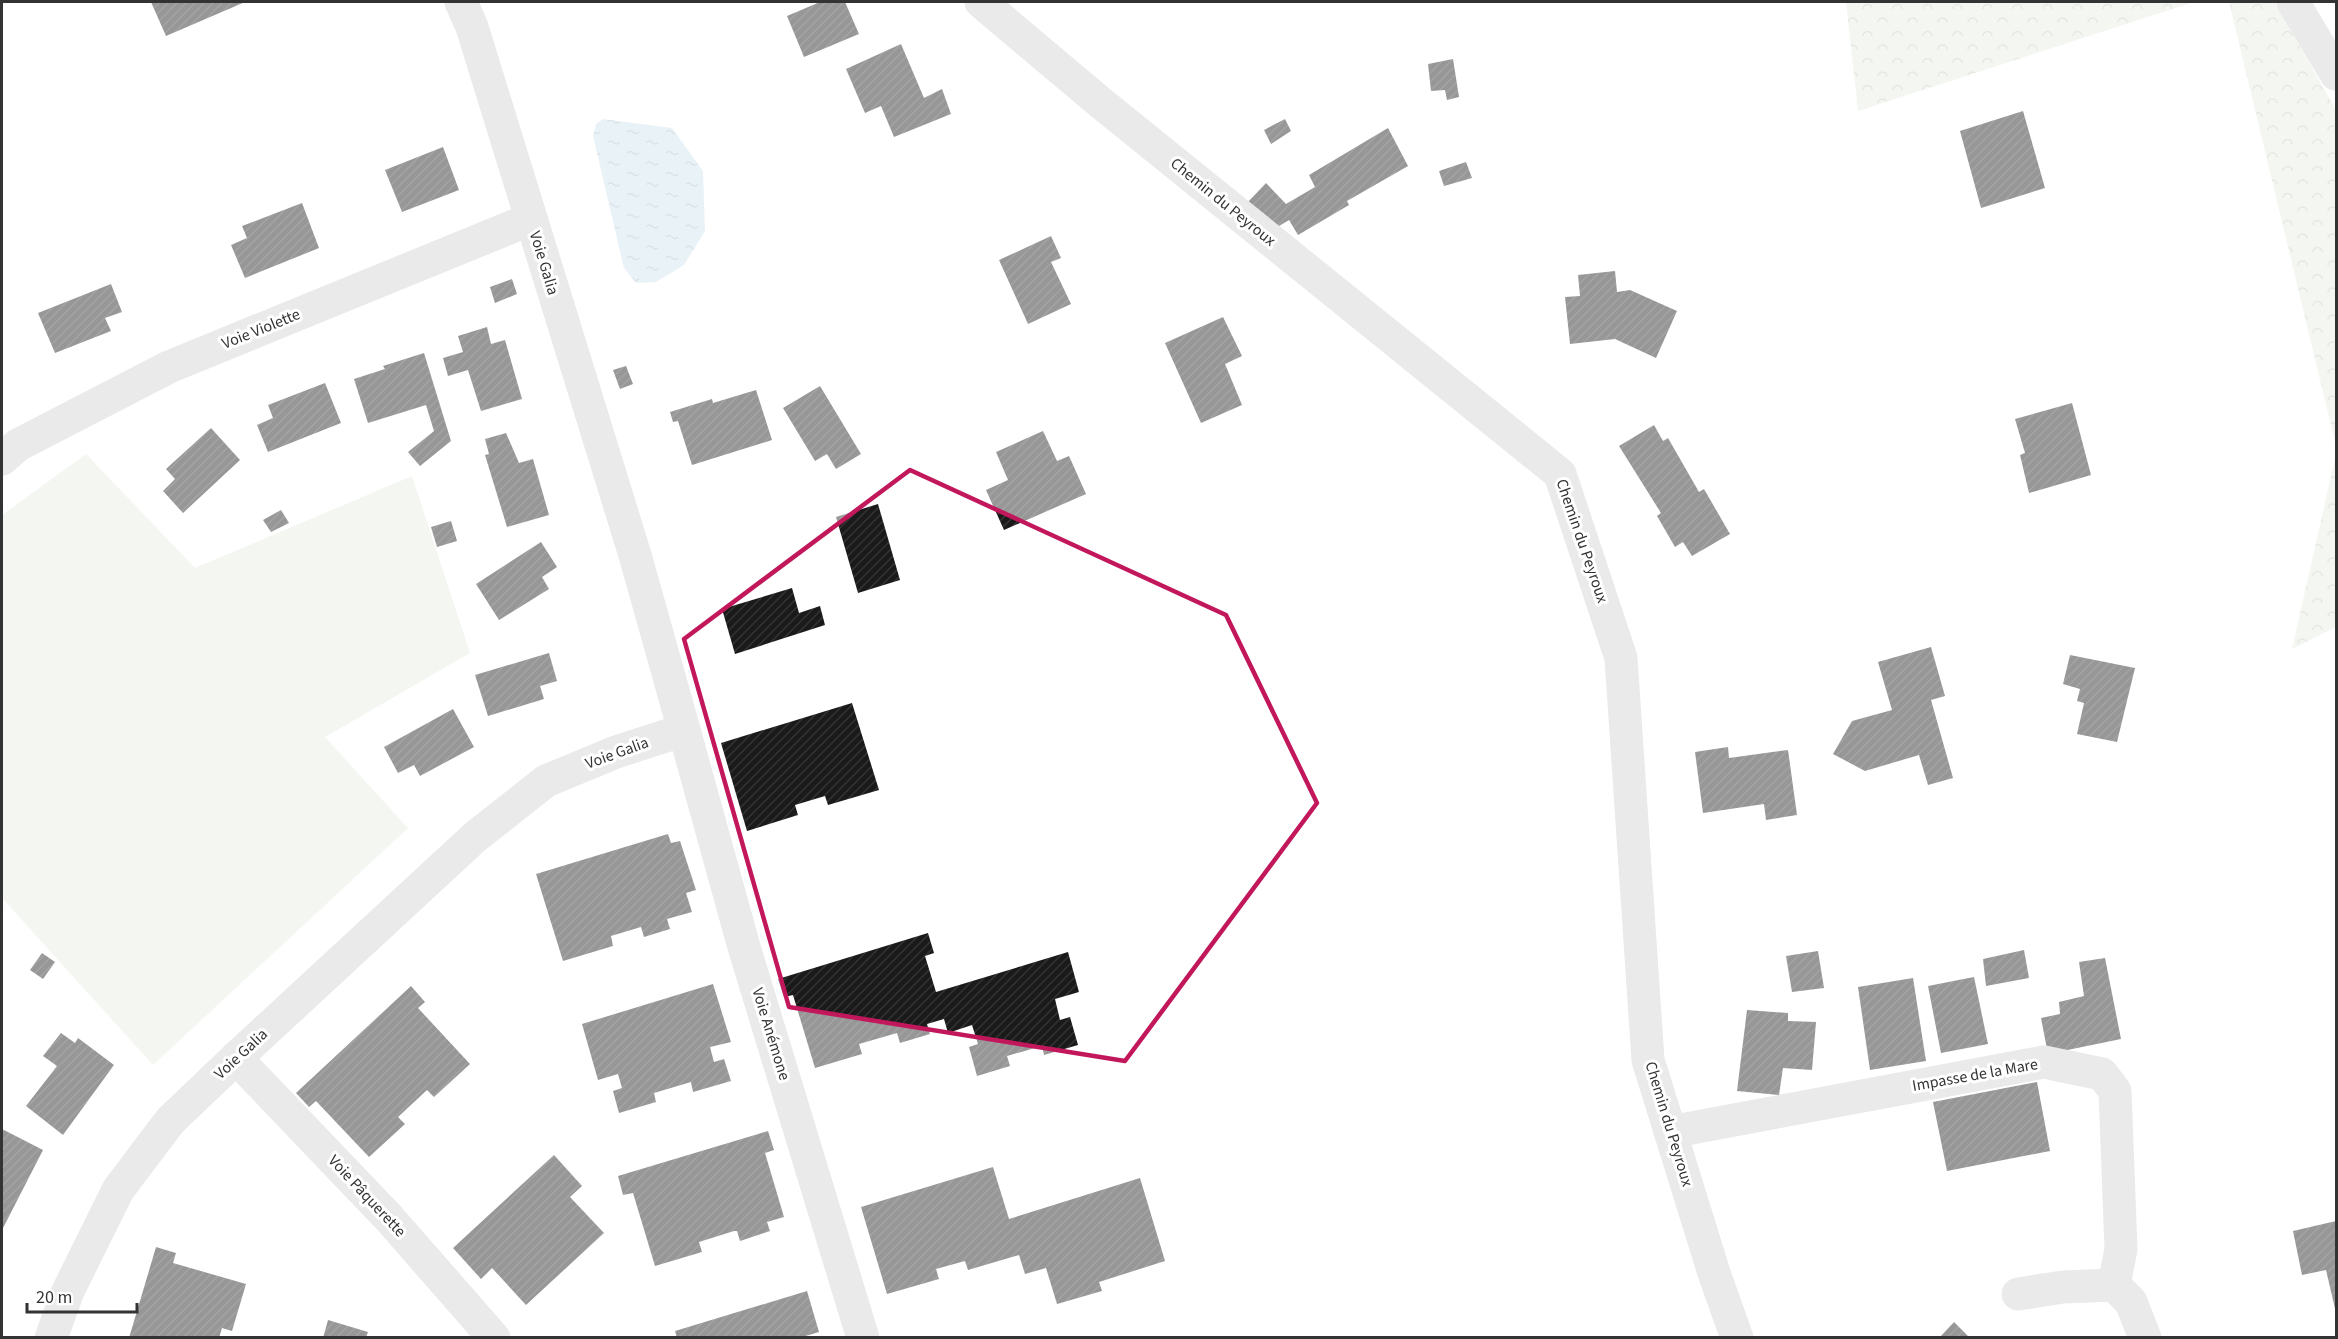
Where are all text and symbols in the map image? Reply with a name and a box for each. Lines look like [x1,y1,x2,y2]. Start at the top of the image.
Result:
street label: Chemin du Peyroux [1166,153,1280,251]
street label: Voie Galia [524,228,564,298]
street label: Voie Violette [219,303,303,355]
street label: Chemin du Peyroux [1550,476,1614,606]
street label: Voie Galia [582,731,652,775]
street label: Voie Anémone [746,985,796,1083]
street label: Voie Galia [209,1024,273,1084]
street label: Impasse de la Mare [1910,1053,2040,1097]
street label: Chemin du Peyroux [1640,1059,1698,1189]
street label: Voie Pâquerette [323,1150,411,1242]
scale bar [27,1276,136,1314]
text: 20 m [36,1285,72,1310]

